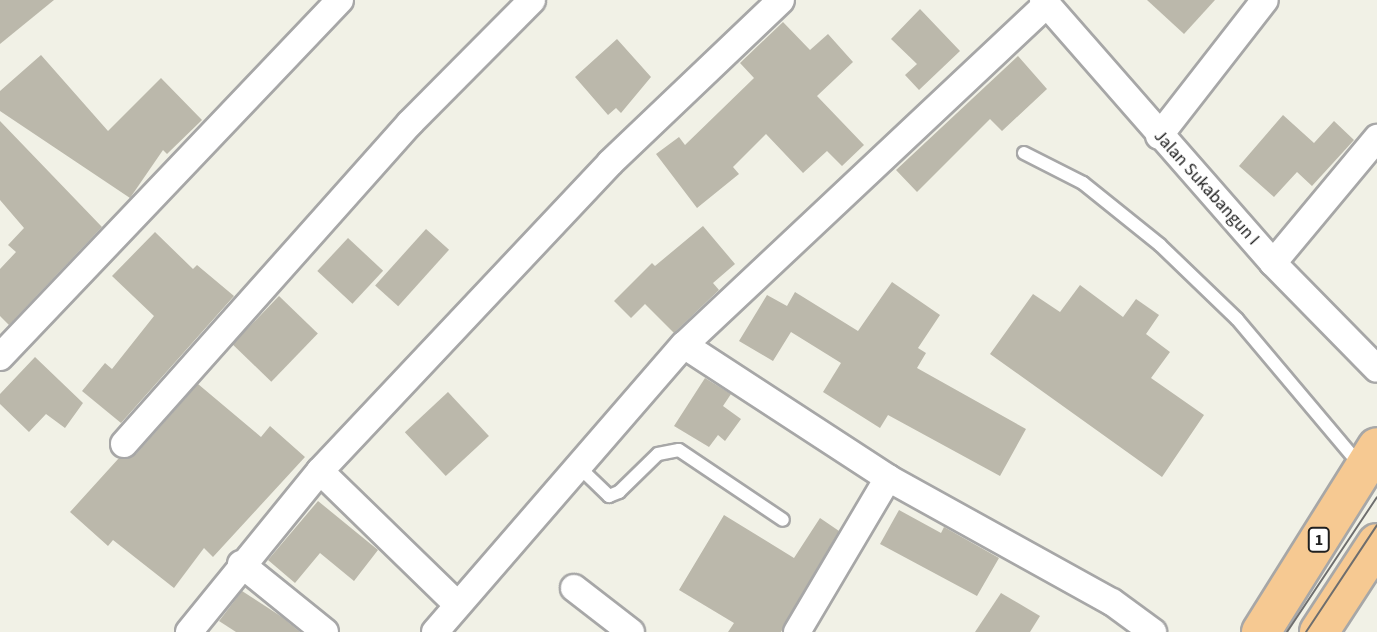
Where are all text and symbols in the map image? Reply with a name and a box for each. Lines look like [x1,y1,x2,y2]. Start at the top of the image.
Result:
street label: Jalan Sukabangun I [1149,126,1263,250]
road number: 1 [1307,527,1331,552]

